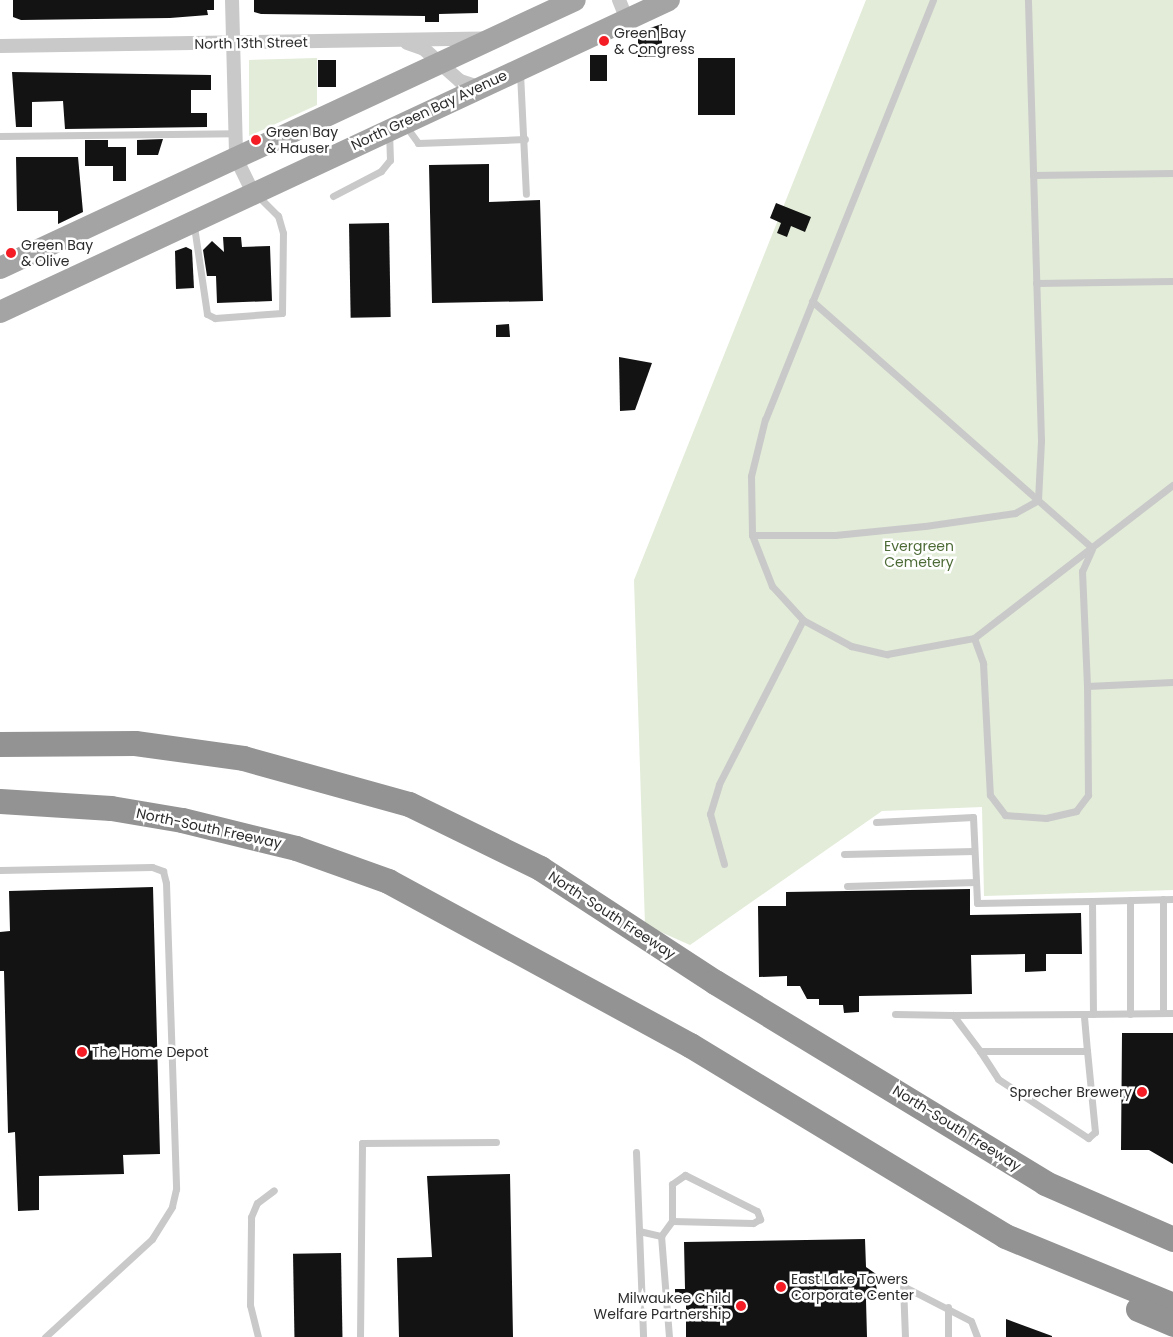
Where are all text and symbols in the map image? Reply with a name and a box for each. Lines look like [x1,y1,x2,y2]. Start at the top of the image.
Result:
place label: Green Bay & Congress [614,25,695,58]
street label: North 13th Street [194,34,308,52]
marker: Green Bay & Congress [598,35,610,47]
street label: North Green Bay Avenue [348,66,510,154]
place label: Green Bay & Hauser [266,124,338,156]
marker: Green Bay & Hauser [250,134,262,146]
place label: Green Bay & Olive [21,237,93,270]
marker: Green Bay & Olive [5,247,17,259]
park label: Evergreen Cemetery [884,538,954,570]
street label: North-South Freeway [135,804,283,852]
street label: North-South Freeway [545,868,679,962]
place label: The Home Depot [92,1044,209,1060]
marker: The Home Depot [76,1046,88,1058]
street label: North-South Freeway [890,1082,1024,1174]
place label: Sprecher Brewery [1010,1084,1132,1100]
marker: Sprecher Brewery [1136,1086,1148,1098]
place label: East Lake Towers Corporate Center [791,1271,914,1304]
marker: East Lake Towers Corporate Center [775,1281,787,1293]
place label: Milwaukee Child Welfare Partnership [594,1290,731,1322]
marker: Milwaukee Child Welfare Partnership [735,1300,747,1312]

